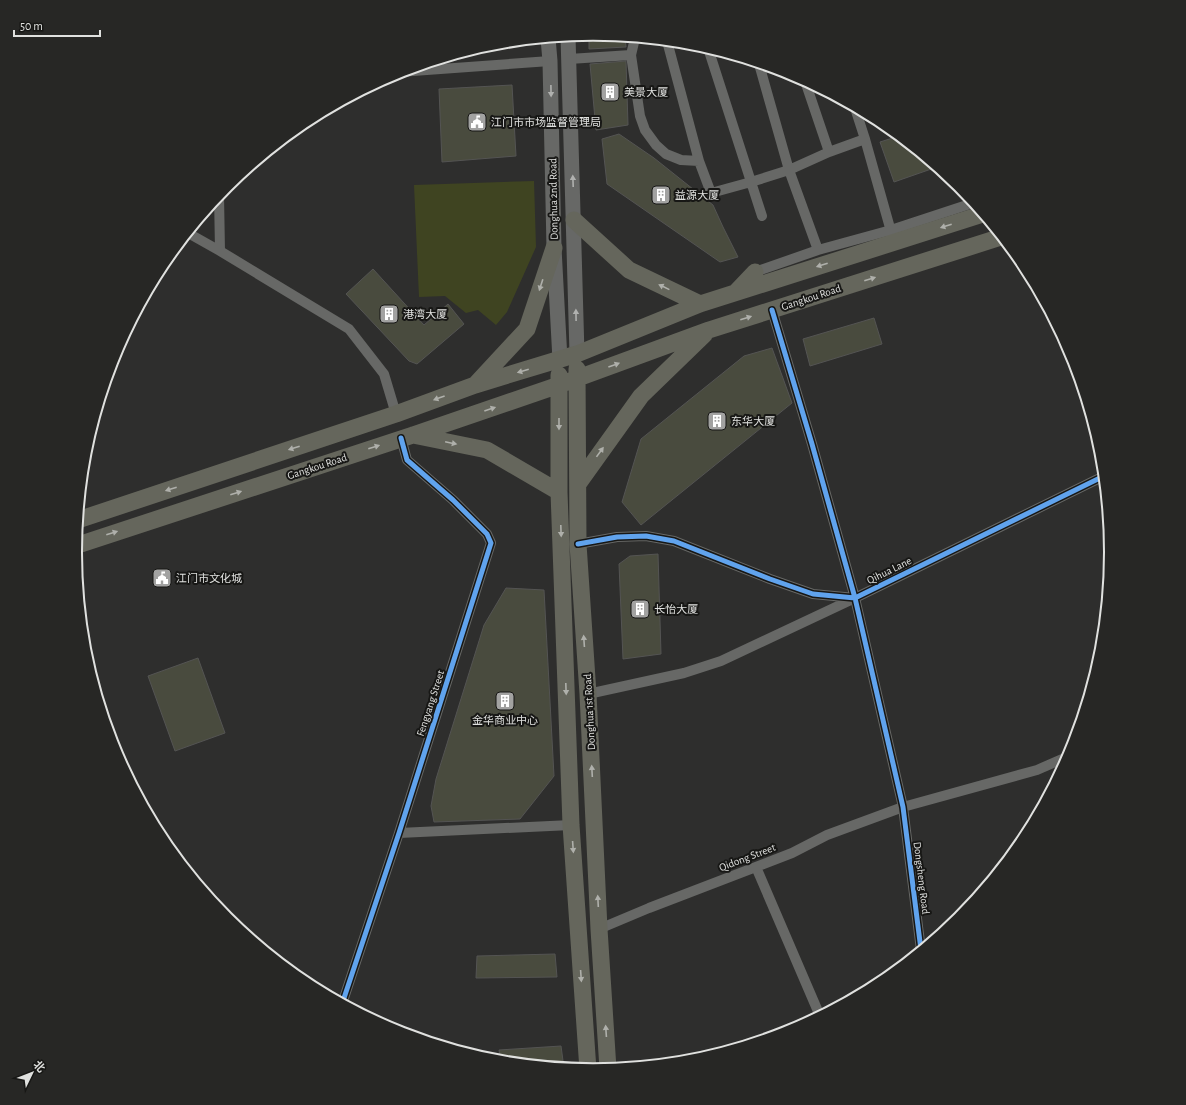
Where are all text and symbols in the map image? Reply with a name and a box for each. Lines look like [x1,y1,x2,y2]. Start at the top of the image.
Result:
scale bar [14,12,100,38]
text: 50 m [20,20,43,32]
building icon: 美景大厦 [599,81,621,103]
one-way arrow [548,85,554,98]
place label: 美景大厦 [624,86,668,98]
public building icon: 江门市市场监督管理局 [466,111,488,133]
place label: 江门市市场监督管理局 [491,116,601,128]
street label: Donghua 2nd Road [547,158,560,240]
one-way arrow [570,174,576,187]
building icon: 益源大厦 [650,184,672,206]
place label: 益源大厦 [675,189,719,201]
one-way arrow [939,223,951,229]
one-way arrow [815,263,827,269]
one-way arrow [864,276,876,282]
one-way arrow [538,279,544,291]
street label: Gangkou Road [780,283,843,312]
one-way arrow [659,284,670,290]
building icon: 港湾大厦 [378,303,400,325]
place label: 港湾大厦 [403,308,447,320]
one-way arrow [573,309,580,321]
one-way arrow [740,315,752,321]
one-way arrow [608,362,620,368]
one-way arrow [516,368,528,374]
one-way arrow [432,396,444,402]
one-way arrow [484,405,496,411]
building icon: 东华大厦 [706,410,728,432]
place label: 东华大厦 [731,415,775,427]
one-way arrow [556,418,562,431]
one-way arrow [445,440,457,446]
one-way arrow [369,444,381,450]
one-way arrow [288,445,300,451]
one-way arrow [596,447,604,457]
street label: Gangkou Road [286,452,349,481]
one-way arrow [164,486,176,492]
one-way arrow [230,489,242,495]
one-way arrow [558,525,564,538]
one-way arrow [107,530,119,536]
street label: Qihua Lane [865,555,913,586]
public building icon: 江门市文化城 [151,567,173,589]
place label: 江门市文化城 [176,572,242,584]
building icon: 长怡大厦 [629,598,651,620]
place label: 长怡大厦 [654,603,698,615]
one-way arrow [581,635,588,647]
street label: Fengyang Street [415,668,446,738]
street label: Donghua 1st Road [582,673,597,751]
one-way arrow [563,683,570,695]
building icon: 金华商业中心 [494,690,516,712]
place label: 金华商业中心 [472,714,538,726]
one-way arrow [588,765,595,777]
one-way arrow [569,841,576,853]
street label: Dongsheng Road [912,841,931,915]
street label: Qidong Street [717,842,777,873]
one-way arrow [595,894,601,907]
one-way arrow [578,970,585,982]
one-way arrow [603,1024,609,1037]
north arrow [12,1053,52,1093]
text: 北 [31,1059,47,1074]

